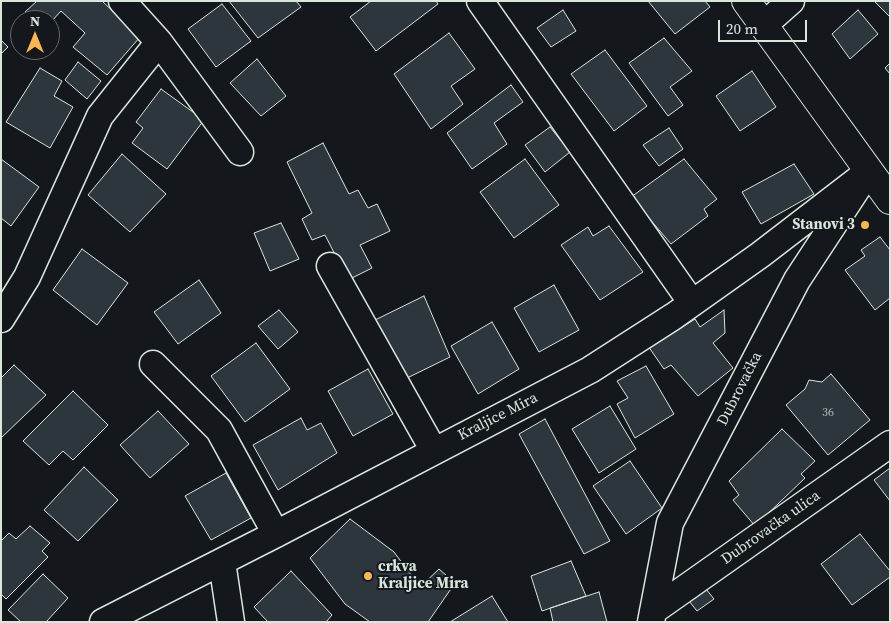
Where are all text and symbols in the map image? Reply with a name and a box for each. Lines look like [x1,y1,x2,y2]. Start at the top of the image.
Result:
north arrow [10,10,60,60]
scale bar [721,10,810,42]
text: N [30,11,40,31]
text: 20 m [726,18,758,39]
place label: Stanovi 3 [792,216,855,234]
marker: Stanovi 3 [859,219,871,231]
street label: Dubrovačka [714,349,766,429]
street label: Kraljice Mira [455,389,541,445]
house number: 36 [822,406,834,420]
street label: Dubrovačka ulica [718,487,824,569]
place label: crkva Kraljice Mira [378,558,469,593]
marker: crkva Kraljice Mira [362,570,374,582]

